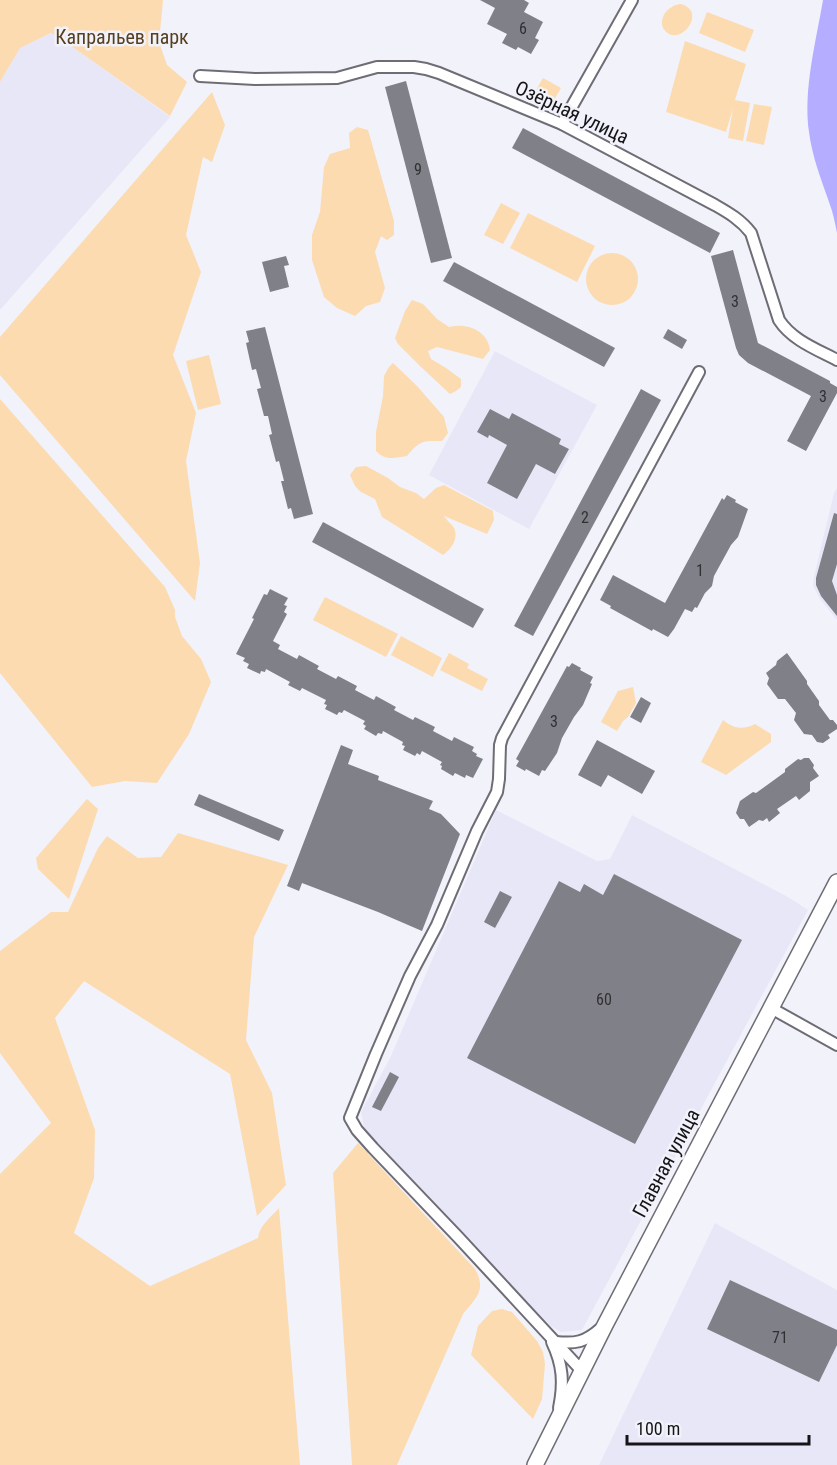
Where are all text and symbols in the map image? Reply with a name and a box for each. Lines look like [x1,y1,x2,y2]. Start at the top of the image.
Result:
house number: 6 [519,19,527,38]
park label: Капральев парк [55,25,189,49]
street label: Озёрная улица [511,75,633,149]
house number: 9 [414,160,422,179]
house number: 3 [731,292,739,311]
house number: 3 [819,387,827,406]
house number: 2 [581,508,589,527]
house number: 1 [696,561,704,580]
house number: 3 [550,712,558,731]
house number: 60 [596,990,612,1009]
street label: Главная улица [627,1105,705,1221]
house number: 71 [772,1328,788,1347]
scale bar [627,1408,808,1446]
text: 100 m [636,1418,680,1439]

